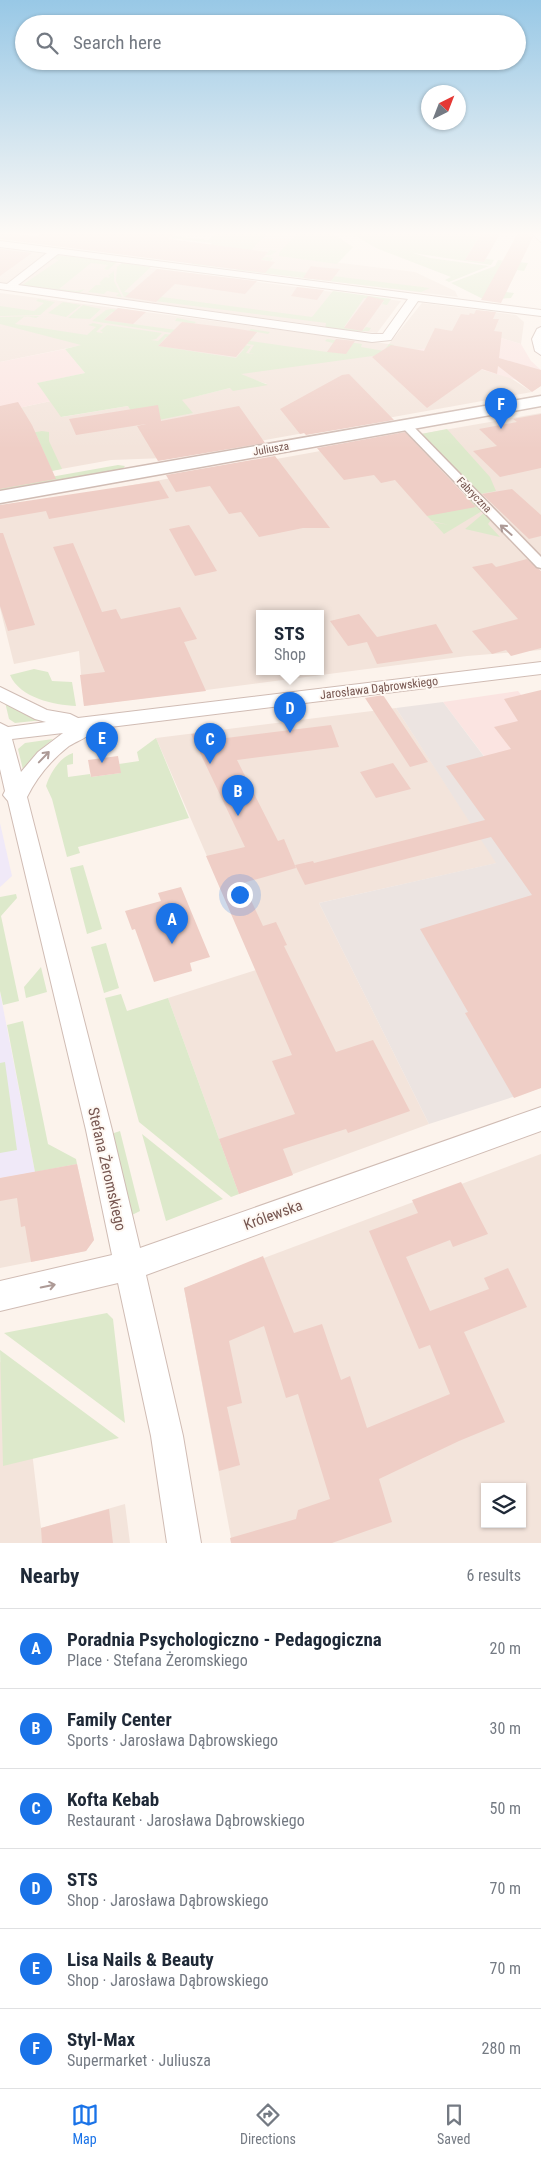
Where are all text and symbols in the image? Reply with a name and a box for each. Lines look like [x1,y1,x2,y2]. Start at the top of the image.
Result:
search box [15,15,526,70]
icon: search [33,29,61,57]
text: Search here [73,31,161,54]
north arrow [421,85,466,130]
pin: F [485,388,517,429]
street label: Juliusza [252,439,290,459]
street label: Fabryczna [454,475,494,515]
one-way arrow [500,524,513,535]
popup [256,610,324,675]
text: STS [274,622,305,645]
text: Shop [274,645,306,664]
street label: Jarosława Dąbrowskiego [319,674,439,702]
pin: D [274,692,306,733]
pin: E [86,722,118,763]
pin: C [194,723,226,764]
one-way arrow [38,751,50,763]
pin: B [222,775,254,816]
your location [227,882,253,908]
pin: A [156,903,188,944]
street label: Stefana Żeromskiego [84,1106,130,1232]
street label: Królewska [241,1196,305,1234]
one-way arrow [39,1280,55,1290]
map controls [481,1483,526,1528]
button: layers [481,1483,526,1528]
text: Nearby [20,1564,79,1588]
text: 6 results [466,1566,521,1585]
text: Poradnia Psychologiczno - Pedagogiczna [67,1628,382,1651]
text: A [31,1639,41,1658]
text: 20 m [489,1639,521,1658]
text: Place · Stefana Żeromskiego [67,1651,248,1670]
text: Family Center [67,1708,172,1731]
text: B [32,1719,40,1738]
text: 30 m [489,1719,521,1738]
text: Sports · Jarosława Dąbrowskiego [67,1731,278,1750]
text: Kofta Kebab [67,1788,159,1811]
text: C [31,1799,41,1818]
text: 50 m [489,1799,521,1818]
text: Restaurant · Jarosława Dąbrowskiego [67,1811,305,1830]
text: STS [67,1868,98,1891]
text: D [31,1879,41,1898]
text: 70 m [489,1879,521,1898]
text: Shop · Jarosława Dąbrowskiego [67,1891,268,1910]
text: Lisa Nails & Beauty [67,1948,214,1971]
text: E [32,1959,40,1978]
text: 70 m [489,1959,521,1978]
text: Shop · Jarosława Dąbrowskiego [67,1971,268,1990]
text: Styl-Max [67,2028,135,2051]
text: F [32,2039,40,2058]
text: 280 m [482,2039,521,2058]
text: Supermarket · Juliusza [67,2051,211,2070]
tab: Map [71,2101,99,2147]
tab: Directions [240,2101,296,2147]
tab: Saved [437,2101,470,2147]

